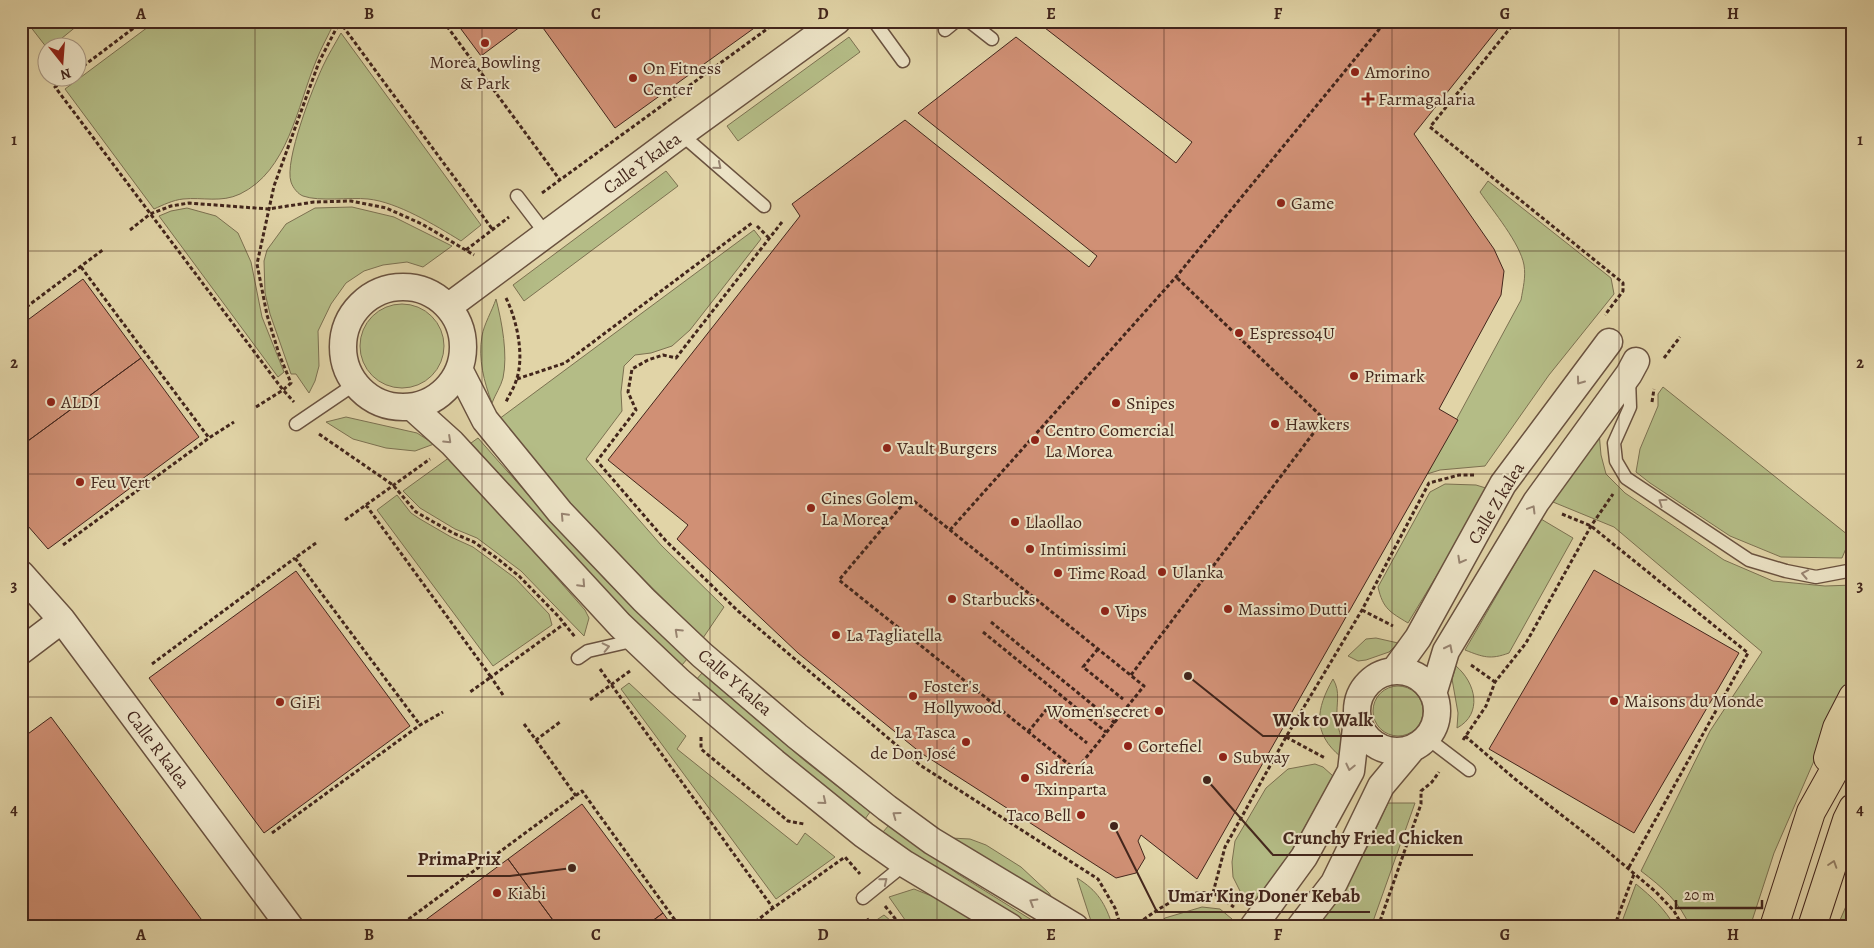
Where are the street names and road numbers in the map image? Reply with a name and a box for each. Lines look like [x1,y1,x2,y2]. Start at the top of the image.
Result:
street label: Calle Y kalea [598,126,686,199]
street label: Calle Z kalea [1462,457,1530,548]
street label: Calle Y kalea [693,643,778,721]
street label: Calle R kalea [121,705,196,794]

